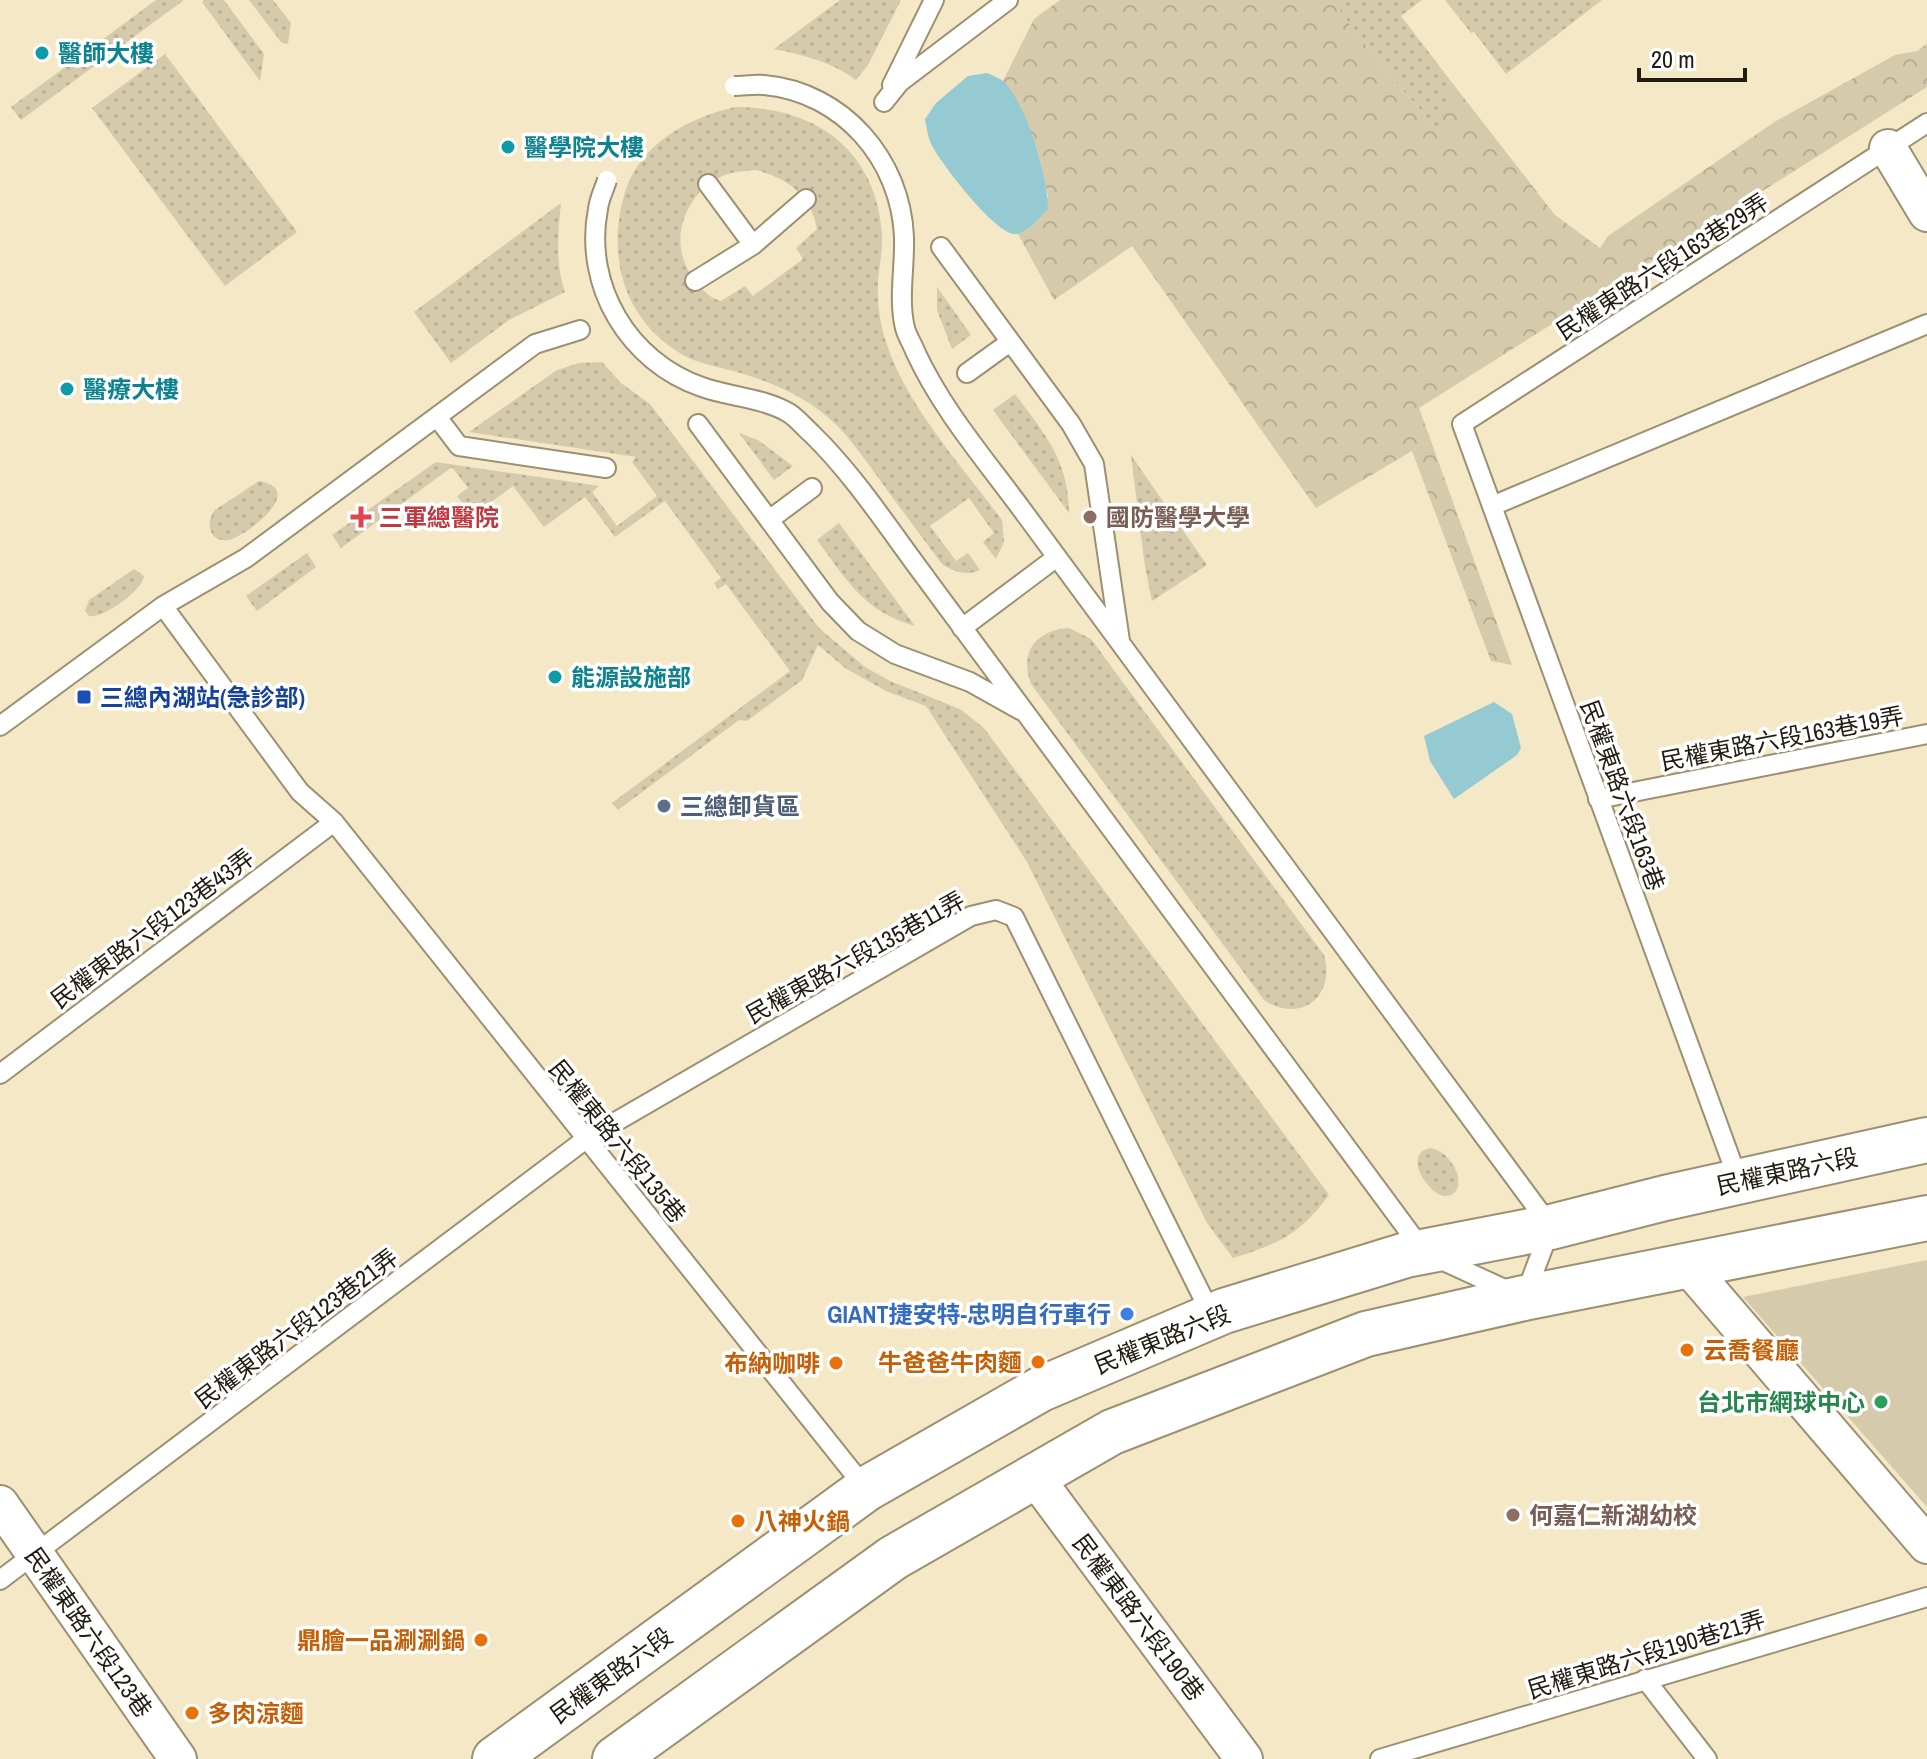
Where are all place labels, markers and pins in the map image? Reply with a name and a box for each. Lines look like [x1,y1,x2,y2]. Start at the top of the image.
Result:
place label: 醫師大樓 [58,37,154,69]
marker: 醫師大樓 [33,44,51,62]
place label: 醫學院大樓 [524,131,644,163]
marker: 醫學院大樓 [499,138,517,156]
place label: 醫療大樓 [83,373,179,405]
marker: 醫療大樓 [58,380,76,398]
place label: 三軍總醫院 [379,501,499,533]
place label: 國防醫學大學 [1106,501,1250,533]
marker: 三軍總醫院 [350,506,372,528]
marker: 國防醫學大學 [1081,508,1099,526]
place label: 能源設施部 [571,661,691,693]
marker: 能源設施部 [546,668,564,686]
place label: 三總內湖站(急診部) [100,681,305,713]
marker: 三總內湖站(急診部) [75,688,93,706]
place label: 三總卸貨區 [680,790,800,822]
marker: 三總卸貨區 [655,797,673,815]
place label: GIANT捷安特-忠明自行車行 [827,1298,1111,1330]
marker: GIANT捷安特-忠明自行車行 [1118,1305,1136,1323]
place label: 云喬餐廳 [1703,1334,1799,1366]
marker: 云喬餐廳 [1678,1341,1696,1359]
place label: 牛爸爸牛肉麵 [878,1346,1022,1378]
place label: 布納咖啡 [724,1347,820,1379]
marker: 牛爸爸牛肉麵 [1029,1353,1047,1371]
marker: 布納咖啡 [827,1354,845,1372]
place label: 台北市網球中心 [1697,1386,1865,1418]
marker: 台北市網球中心 [1872,1393,1890,1411]
place label: 何嘉仁新湖幼校 [1529,1499,1697,1531]
place label: 八神火鍋 [754,1505,850,1537]
marker: 何嘉仁新湖幼校 [1504,1506,1522,1524]
marker: 八神火鍋 [729,1512,747,1530]
place label: 鼎膾一品涮涮鍋 [297,1624,465,1656]
marker: 鼎膾一品涮涮鍋 [472,1631,490,1649]
place label: 多肉涼麵 [208,1697,304,1729]
marker: 多肉涼麵 [183,1704,201,1722]

